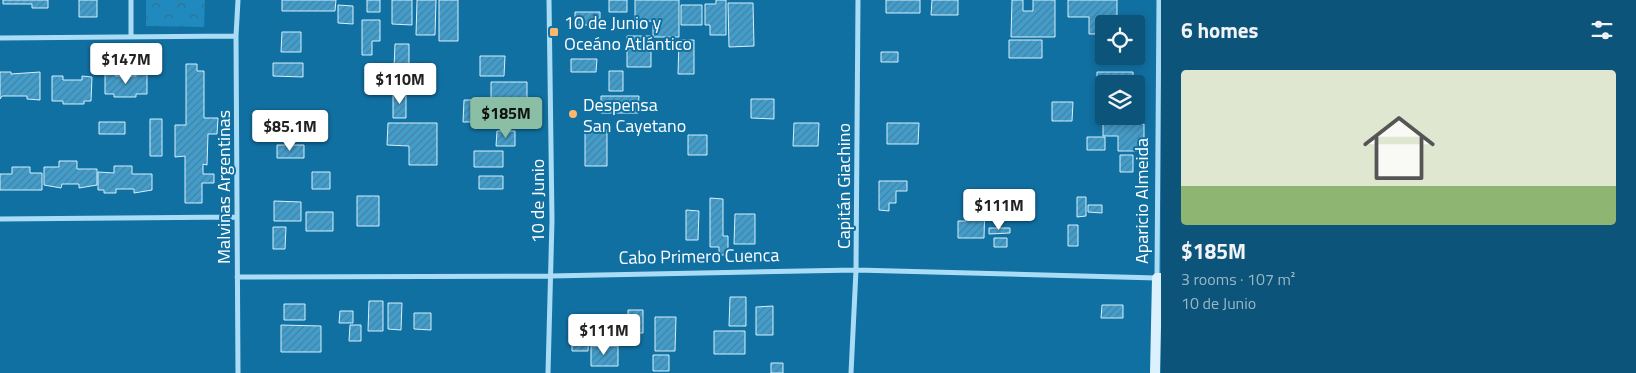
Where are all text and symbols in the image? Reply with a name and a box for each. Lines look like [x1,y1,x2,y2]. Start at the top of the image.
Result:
place label: 10 de Junio y Oceáno Atlántico [564,9,692,57]
text: 6 homes [1181,14,1258,46]
map controls [1095,15,1145,125]
button: locate [1095,15,1145,65]
icon: filters [1588,16,1616,44]
marker: 10 de Junio y Oceáno Atlántico [548,26,560,38]
pin: $147M [91,42,161,85]
text: $147M [101,47,151,71]
pin: $110M [365,62,435,105]
text: $110M [375,67,425,91]
button: layers [1095,75,1145,125]
place label: Despensa San Cayetano [583,91,686,139]
pin: $185M [471,96,541,139]
text: $185M [481,101,531,125]
icon: home [1354,103,1444,193]
marker: Despensa San Cayetano [567,108,579,120]
street label: Malvinas Argentinas [210,110,237,264]
pin: $85.1M [249,110,331,152]
text: $85.1M [263,114,317,138]
street label: Capitán Giachino [830,123,857,249]
street label: Aparicio Almeida [1128,138,1155,264]
street label: 10 de Junio [524,159,551,243]
pin: $111M [964,188,1034,231]
text: $111M [974,193,1024,217]
text: $185M [1181,235,1246,267]
street label: Cabo Primero Cuenca [618,241,780,271]
text: 3 rooms · 107 m² [1181,267,1295,291]
text: 10 de Junio [1181,291,1256,315]
pin: $111M [569,314,639,356]
text: $111M [579,318,629,342]

